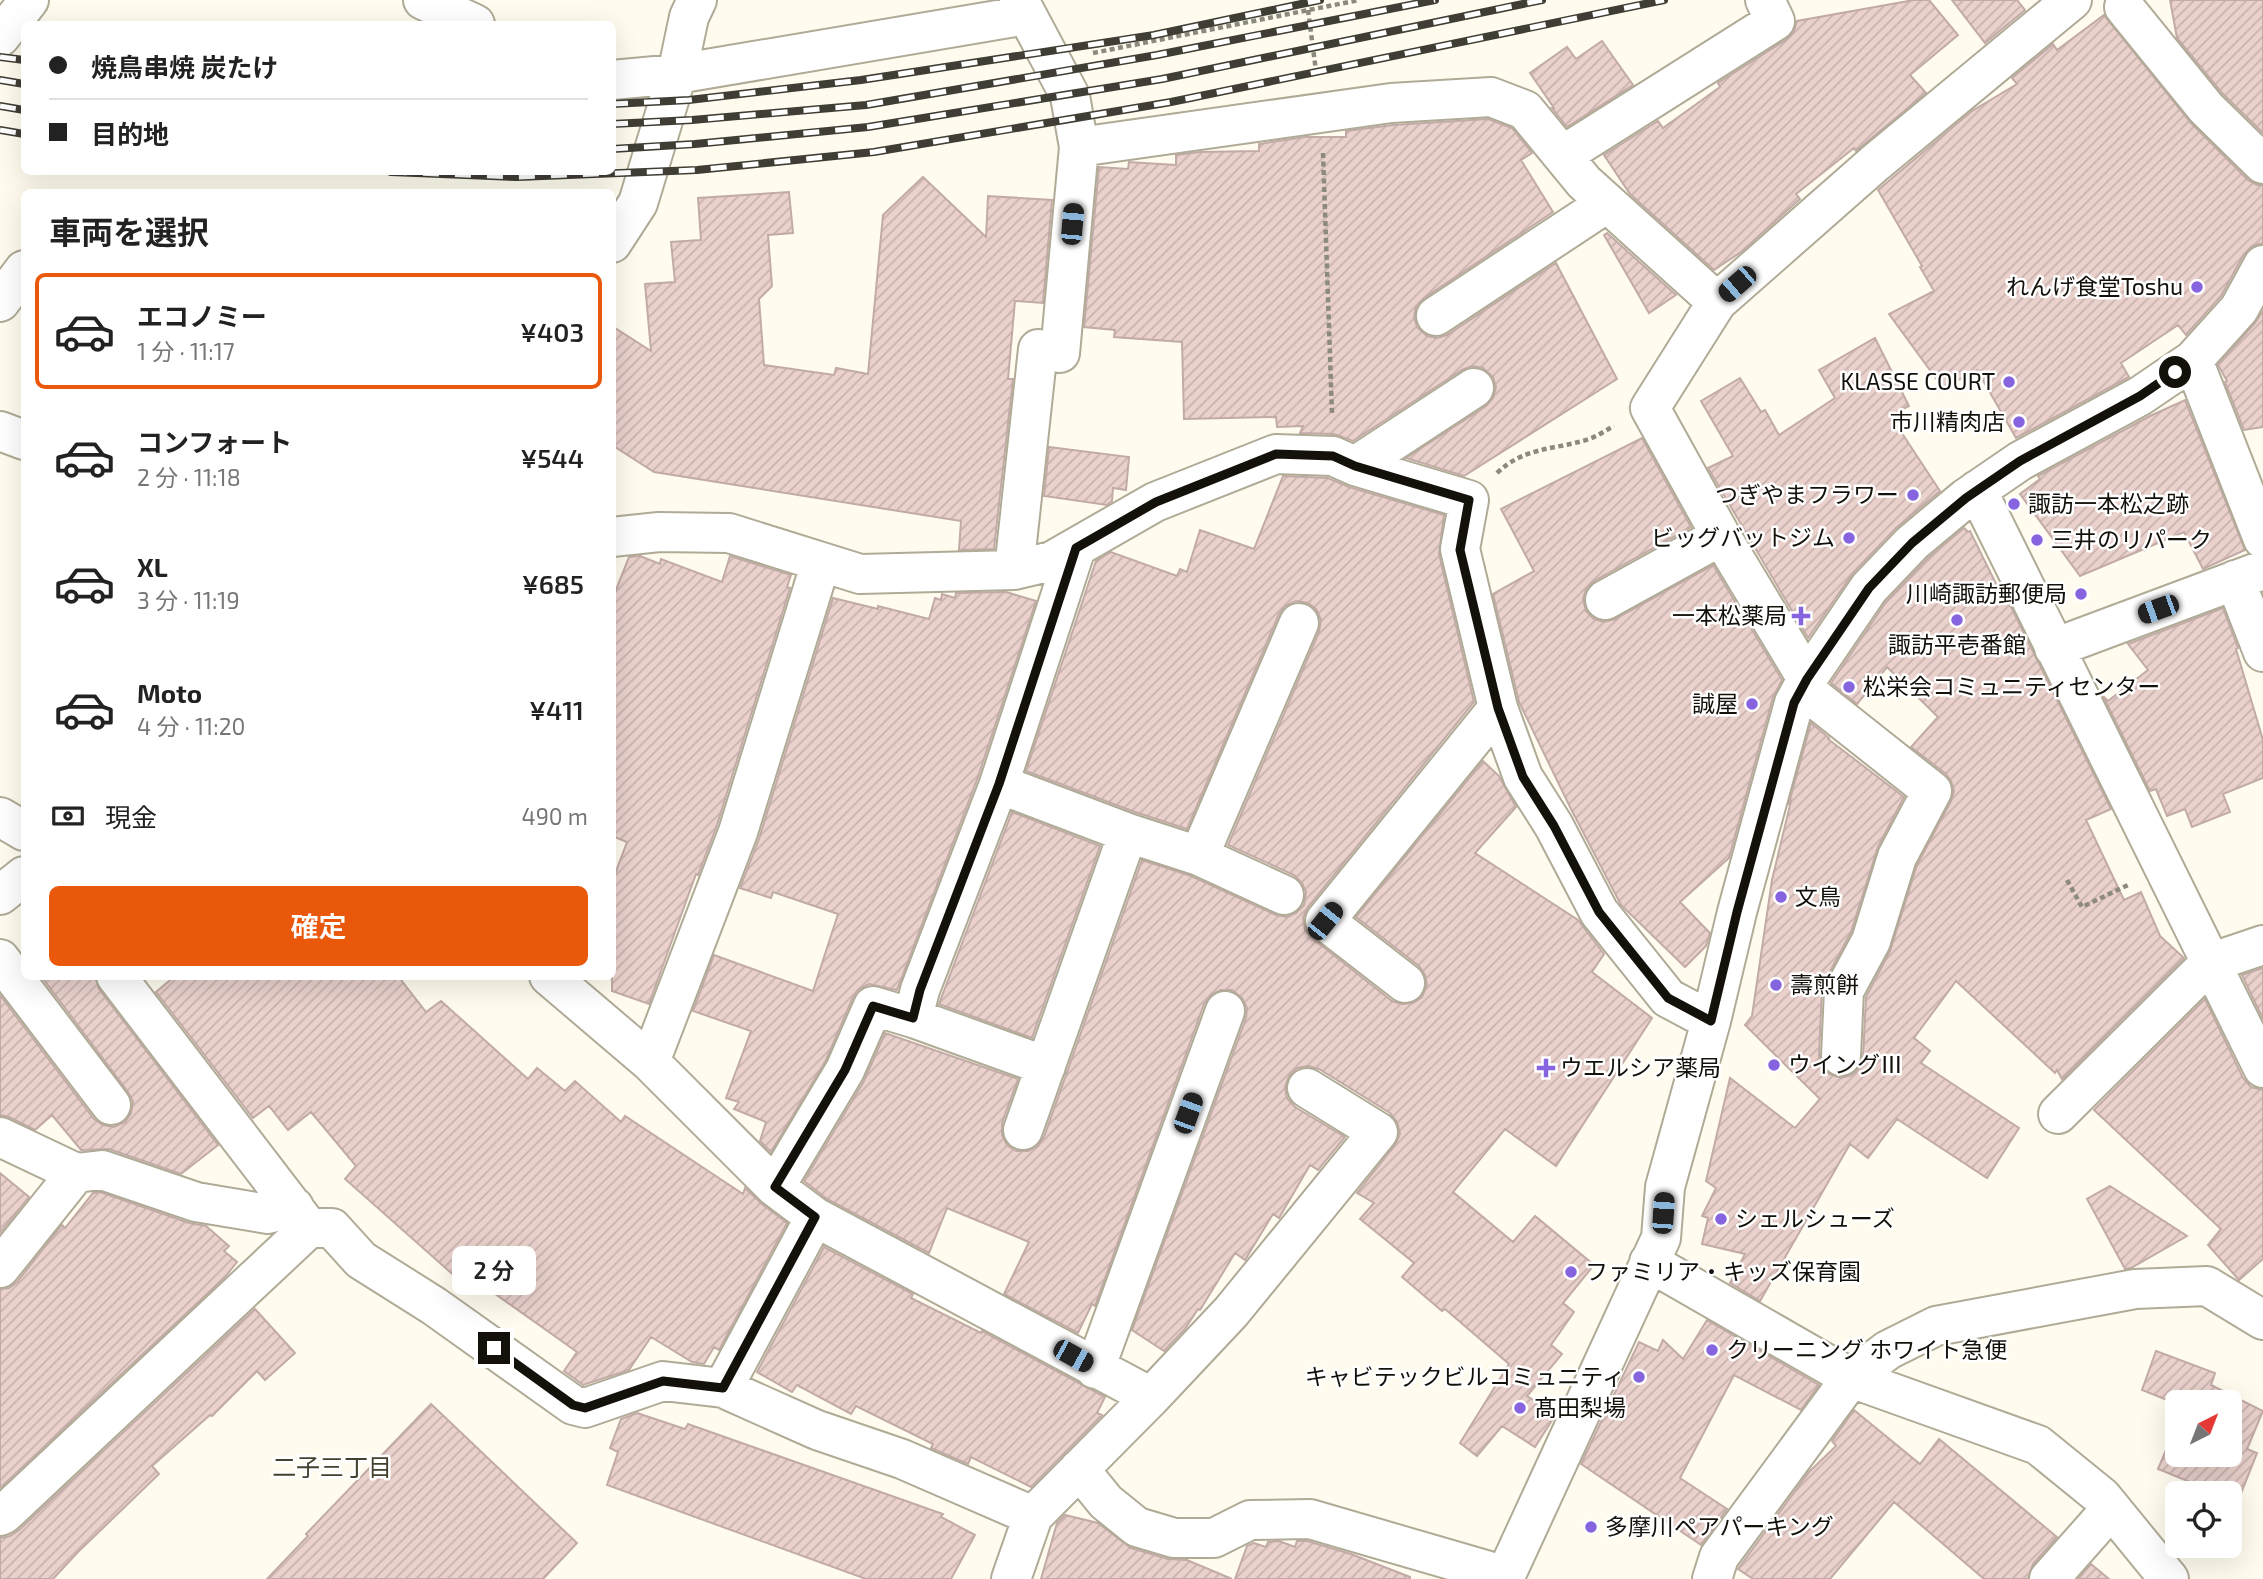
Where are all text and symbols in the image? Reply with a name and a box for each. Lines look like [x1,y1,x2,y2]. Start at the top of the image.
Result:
text: 焼鳥串焼 炭たけ [91,51,279,82]
text: 目的地 [91,118,169,149]
car [1060,202,1085,246]
text: 車両を選択 [49,212,209,250]
car [1715,262,1760,306]
place label: れんげ食堂Toshu [2006,272,2183,300]
marker: れんげ食堂Toshu [2189,279,2205,295]
icon: car [53,300,116,363]
text: エコノミー [137,300,267,331]
text: ¥403 [520,316,584,347]
text: 1 分 · 11:17 [137,337,235,365]
route start [2159,356,2191,388]
place label: KLASSE COURT [1841,367,1995,395]
marker: KLASSE COURT [2001,374,2017,390]
place label: 市川精肉店 [1890,407,2005,435]
marker: 市川精肉店 [2011,414,2027,430]
icon: car [53,426,116,489]
text: コンフォート [137,426,292,457]
text: ¥544 [520,442,584,473]
text: 2 分 · 11:18 [137,463,241,491]
place label: つぎやまフラワー [1715,480,1899,508]
marker: つぎやまフラワー [1905,487,1921,503]
place label: 諏訪一本松之跡 [2028,489,2189,517]
marker: 諏訪一本松之跡 [2006,496,2022,512]
place label: ビッグバットジム [1651,523,1835,551]
place label: 三井のリパーク [2051,525,2212,553]
marker: ビッグバットジム [1841,530,1857,546]
marker: 三井のリパーク [2029,532,2045,548]
text: XL [137,551,168,582]
icon: car [53,552,116,615]
text: ¥685 [522,568,584,599]
place label: 川崎諏訪郵便局 [1906,579,2067,607]
text: 3 分 · 11:19 [137,586,240,614]
marker: 川崎諏訪郵便局 [2073,586,2089,602]
car [2135,592,2182,626]
place label: 一本松薬局 [1672,601,1787,629]
marker: 一本松薬局 [1793,608,1809,624]
marker: 諏訪平壱番館 [1949,612,1965,628]
place label: 諏訪平壱番館 [1888,630,2026,658]
place label: 松栄会コミュニティセンター [1863,672,2161,700]
text: Moto [137,677,202,708]
icon: car [53,678,116,741]
marker: 松栄会コミュニティセンター [1841,679,1857,695]
place label: 誠屋 [1692,689,1738,717]
text: ¥411 [529,694,584,725]
marker: 誠屋 [1744,696,1760,712]
text: 4 分 · 11:20 [137,712,246,740]
icon: cash [49,797,87,835]
text: 現金 [105,801,157,832]
text: 490 m [522,802,588,830]
place label: 文鳥 [1795,882,1841,910]
button: 確定 [49,886,588,966]
marker: 文鳥 [1773,889,1789,905]
car [1304,898,1347,944]
place label: 壽煎餅 [1790,970,1859,998]
marker: 壽煎餅 [1768,977,1784,993]
place label: ウイングⅢ [1788,1050,1903,1078]
place label: ウエルシア薬局 [1560,1053,1721,1081]
marker: ウイングⅢ [1766,1057,1782,1073]
marker: ウエルシア薬局 [1538,1060,1554,1076]
car [1171,1090,1206,1136]
car [1652,1191,1675,1235]
place label: シェルシューズ [1735,1204,1895,1232]
marker: シェルシューズ [1713,1211,1729,1227]
callout: 2 分 [452,1246,536,1296]
text: 2 分 [473,1256,515,1284]
place label: ファミリア・キッズ保育園 [1585,1257,1861,1285]
marker: ファミリア・キッズ保育園 [1563,1264,1579,1280]
route end [478,1332,510,1364]
place label: クリーニング ホワイト急便 [1726,1335,2007,1363]
car [1050,1337,1097,1375]
marker: クリーニング ホワイト急便 [1704,1342,1720,1358]
place label: キャビテックビルコミュニティ [1305,1362,1625,1390]
marker: キャビテックビルコミュニティ [1631,1369,1647,1385]
north arrow [2165,1390,2242,1466]
map controls [2165,1390,2242,1558]
place label: 髙田梨場 [1534,1393,1626,1421]
marker: 髙田梨場 [1512,1400,1528,1416]
district label: 二子三丁目 [272,1452,392,1481]
button: locate [2165,1481,2242,1558]
place label: 多摩川ペアパーキング [1605,1512,1834,1540]
marker: 多摩川ペアパーキング [1583,1519,1599,1535]

